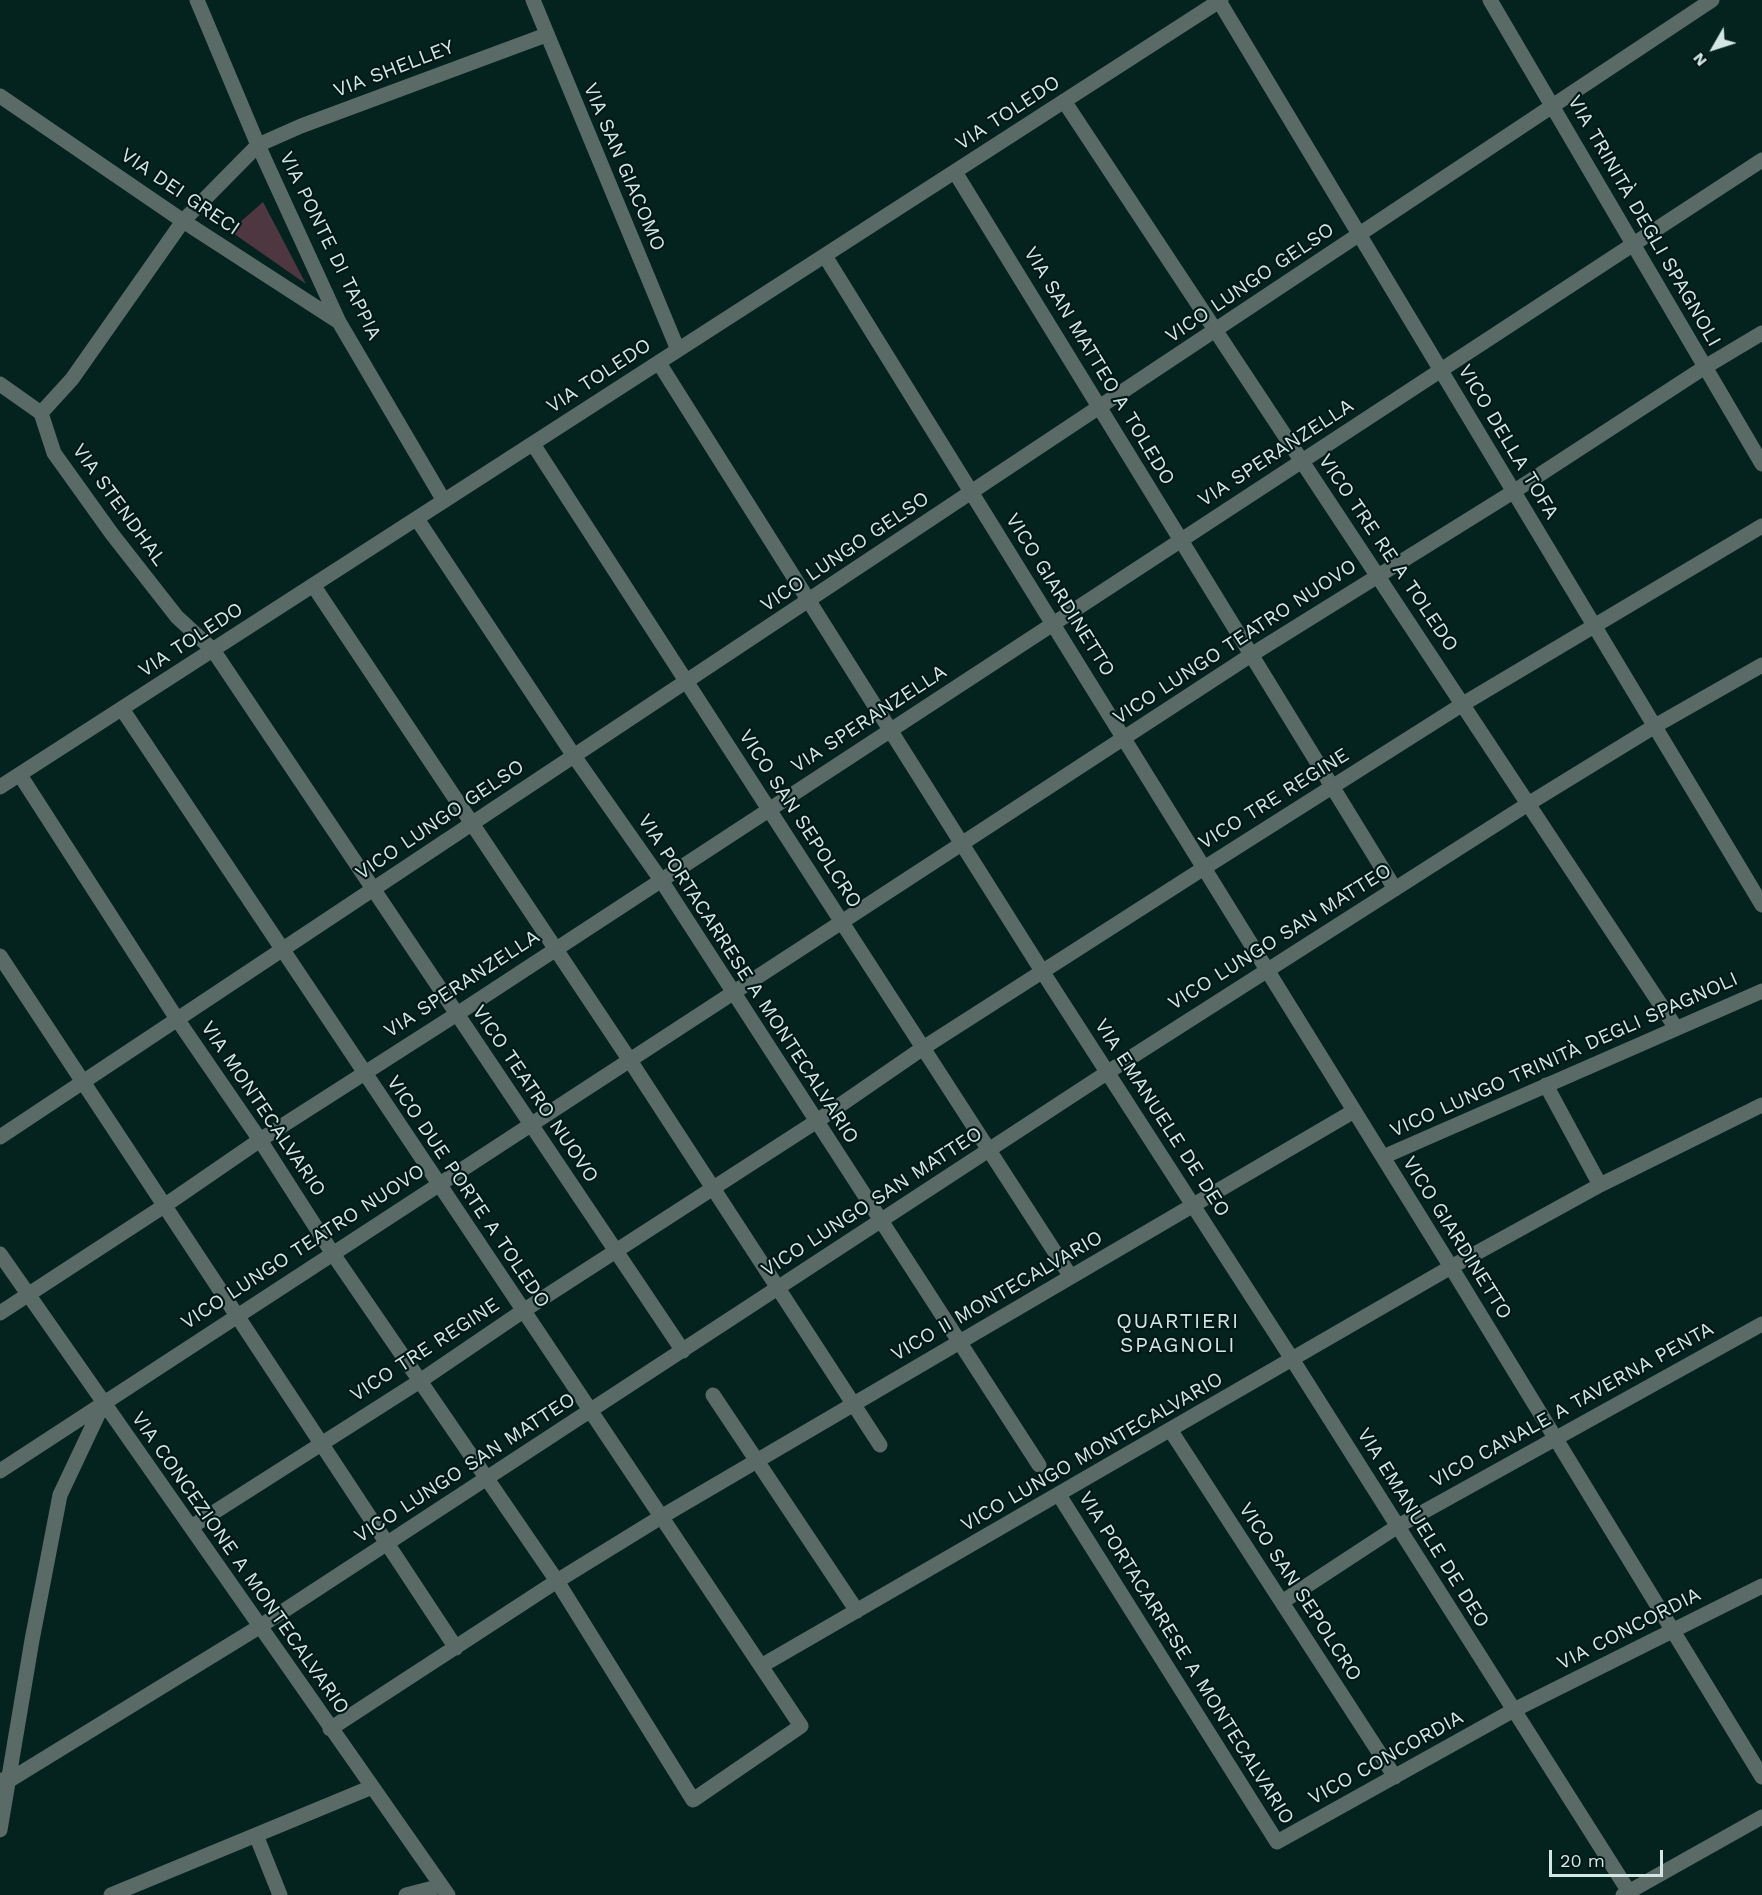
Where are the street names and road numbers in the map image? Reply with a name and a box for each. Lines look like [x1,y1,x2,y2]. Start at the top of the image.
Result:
street label: VIA SHELLEY [330,35,458,103]
street label: VIA TOLEDO [951,70,1065,156]
street label: VIA SAN GIACOMO [578,79,670,255]
street label: VIA TRINITÀ DEGLI SPAGNOLI [1562,91,1726,351]
street label: VIA DEI GRECI [116,143,244,241]
street label: VIA PONTE DI TAPPIA [274,148,386,344]
street label: VICO LUNGO GELSO [1161,218,1339,348]
street label: VIA SAN MATTEO A TOLEDO [1018,242,1180,490]
street label: VIA TOLEDO [542,333,656,419]
street label: VICO DELLA TOFA [1452,360,1564,524]
street label: VIA SPERANZELLA [1194,394,1358,512]
street label: VIA STENDHAL [67,439,171,571]
street label: VICO TRE RE A TOLEDO [1313,450,1463,656]
street label: VICO LUNGO GELSO [756,487,934,617]
street label: VICO GIARDINETTO [1000,509,1120,681]
street label: VICO LUNGO TEATRO NUOVO [1109,554,1361,730]
street label: VIA TOLEDO [134,597,248,683]
street label: VIA SPERANZELLA [787,660,951,778]
street label: VICO SAN SEPOLCRO [733,725,867,913]
street label: VICO TRE REGINE [1194,743,1354,855]
street label: VICO LUNGO GELSO [351,755,529,885]
street label: VIA PORTACARRESE A MONTECALVARIO [632,810,864,1148]
street label: VICO LUNGO SAN MATTEO [1164,858,1396,1016]
street label: VIA SPERANZELLA [380,925,544,1043]
street label: VICO LUNGO TRINITÀ DEGLI SPAGNOLI [1386,967,1742,1143]
street label: VICO TEATRO NUOVO [467,1001,603,1187]
street label: VIA EMANUELE DE DEO [1089,1015,1235,1221]
street label: VIA MONTECALVARIO [195,1017,331,1201]
street label: VICO DUE PORTE A TOLEDO [381,1071,555,1313]
street label: VICO LUNGO SAN MATTEO [757,1122,987,1282]
street label: VICO GIARDINETTO [1397,1152,1517,1324]
street label: VICO LUNGO TEATRO NUOVO [177,1159,429,1335]
street label: VICO II MONTECALVARIO [887,1226,1107,1366]
street label: VICO TRE REGINE [346,1293,504,1407]
street label: VICO CANALE A TAVERNA PENTA [1426,1317,1718,1493]
street label: VICO LUNGO MONTECALVARIO [957,1367,1227,1537]
street label: VICO LUNGO SAN MATTEO [350,1388,580,1548]
street label: VIA CONCEZIONE A MONTECALVARIO [126,1407,354,1719]
street label: VIA EMANUELE DE DEO [1352,1424,1494,1632]
street label: VIA PORTACARRESE A MONTECALVARIO [1073,1487,1299,1829]
street label: VICO SAN SEPOLCRO [1233,1498,1367,1686]
street label: VIA CONCORDIA [1553,1582,1705,1676]
street label: VICO CONCORDIA [1304,1706,1468,1810]

